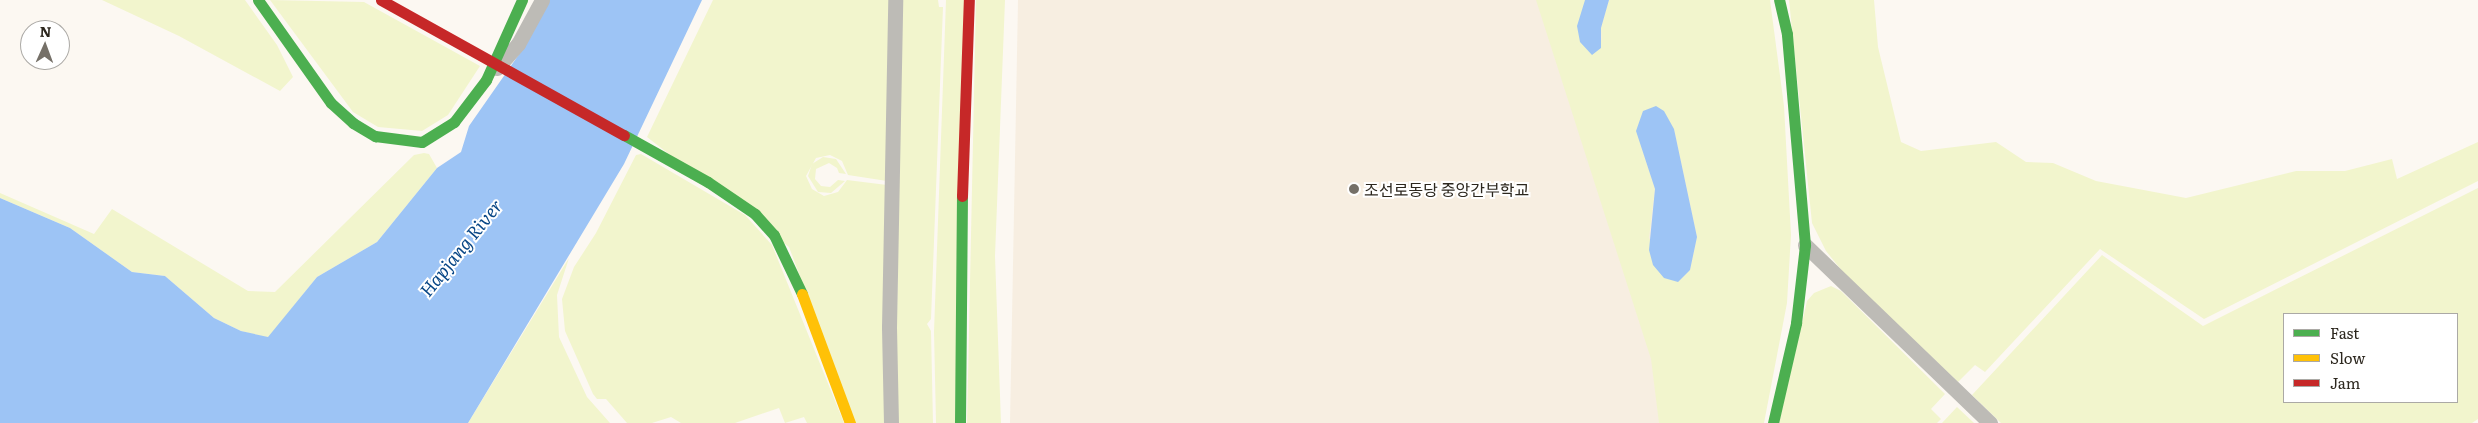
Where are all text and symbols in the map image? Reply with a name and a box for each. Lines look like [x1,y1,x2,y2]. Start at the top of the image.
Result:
north arrow [20,20,70,70]
text: N [39,21,52,41]
place label: 조선로동당 중앙간부학교 [1364,179,1529,199]
marker: 조선로동당 중앙간부학교 [1348,183,1360,195]
water label: Hapjang River [415,195,507,301]
legend [2283,313,2458,403]
text: Fast [2330,321,2359,344]
text: Slow [2330,346,2365,369]
text: Jam [2330,371,2360,394]

